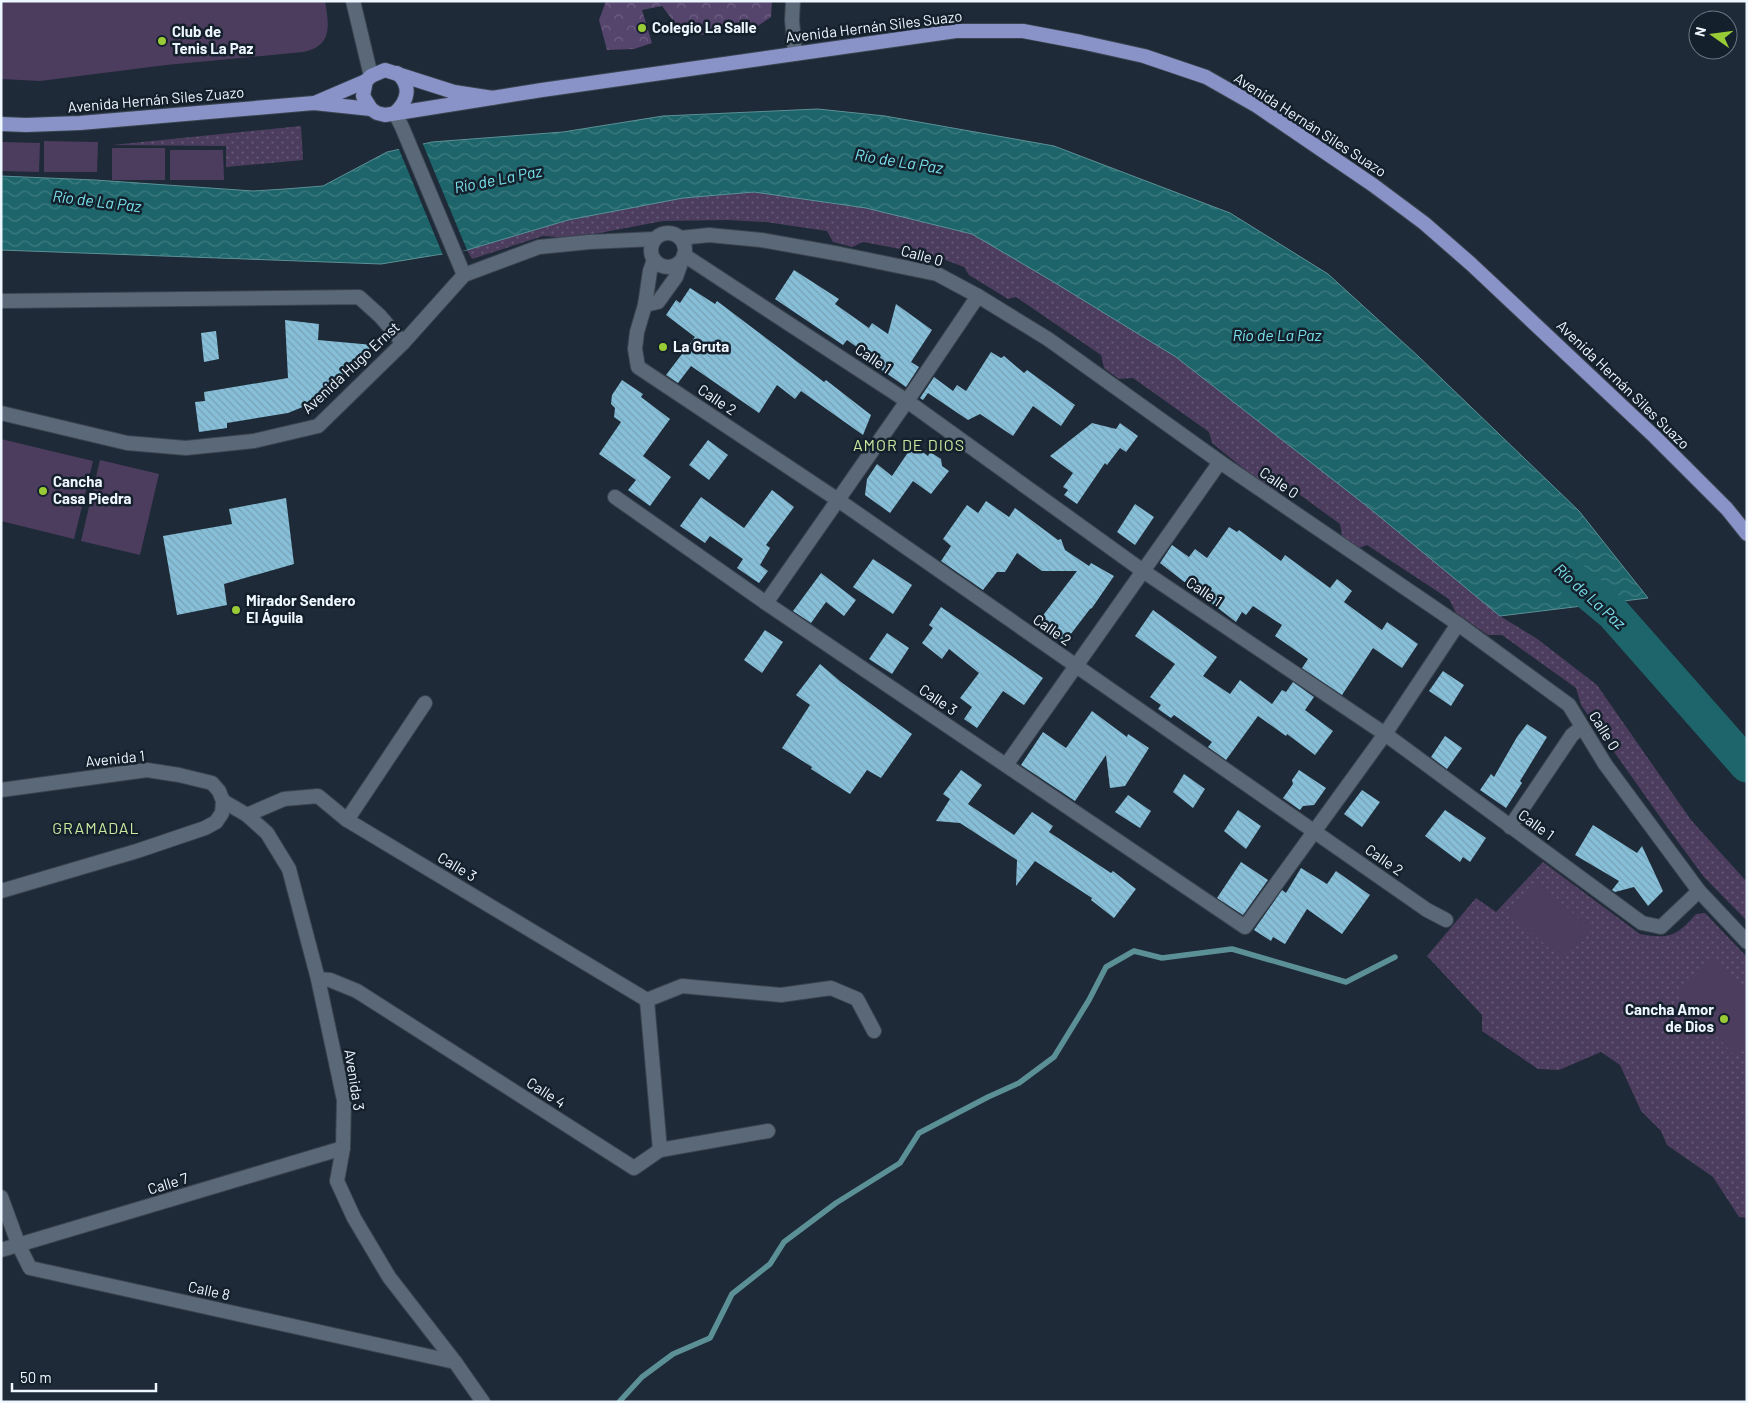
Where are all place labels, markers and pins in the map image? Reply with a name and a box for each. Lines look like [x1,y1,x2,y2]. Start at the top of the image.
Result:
place label: Colegio La Salle [652,18,757,36]
place label: Club de Tenis La Paz [172,22,254,57]
marker: Colegio La Salle [636,22,648,34]
marker: Club de Tenis La Paz [156,35,168,47]
place label: La Gruta [673,337,729,355]
marker: La Gruta [657,341,669,353]
place label: Cancha Casa Piedra [53,472,132,507]
marker: Cancha Casa Piedra [37,485,49,497]
place label: Mirador Sendero El Águila [246,591,356,626]
marker: Mirador Sendero El Águila [230,604,242,616]
place label: Cancha Amor de Dios [1625,1000,1714,1035]
marker: Cancha Amor de Dios [1718,1013,1730,1025]

